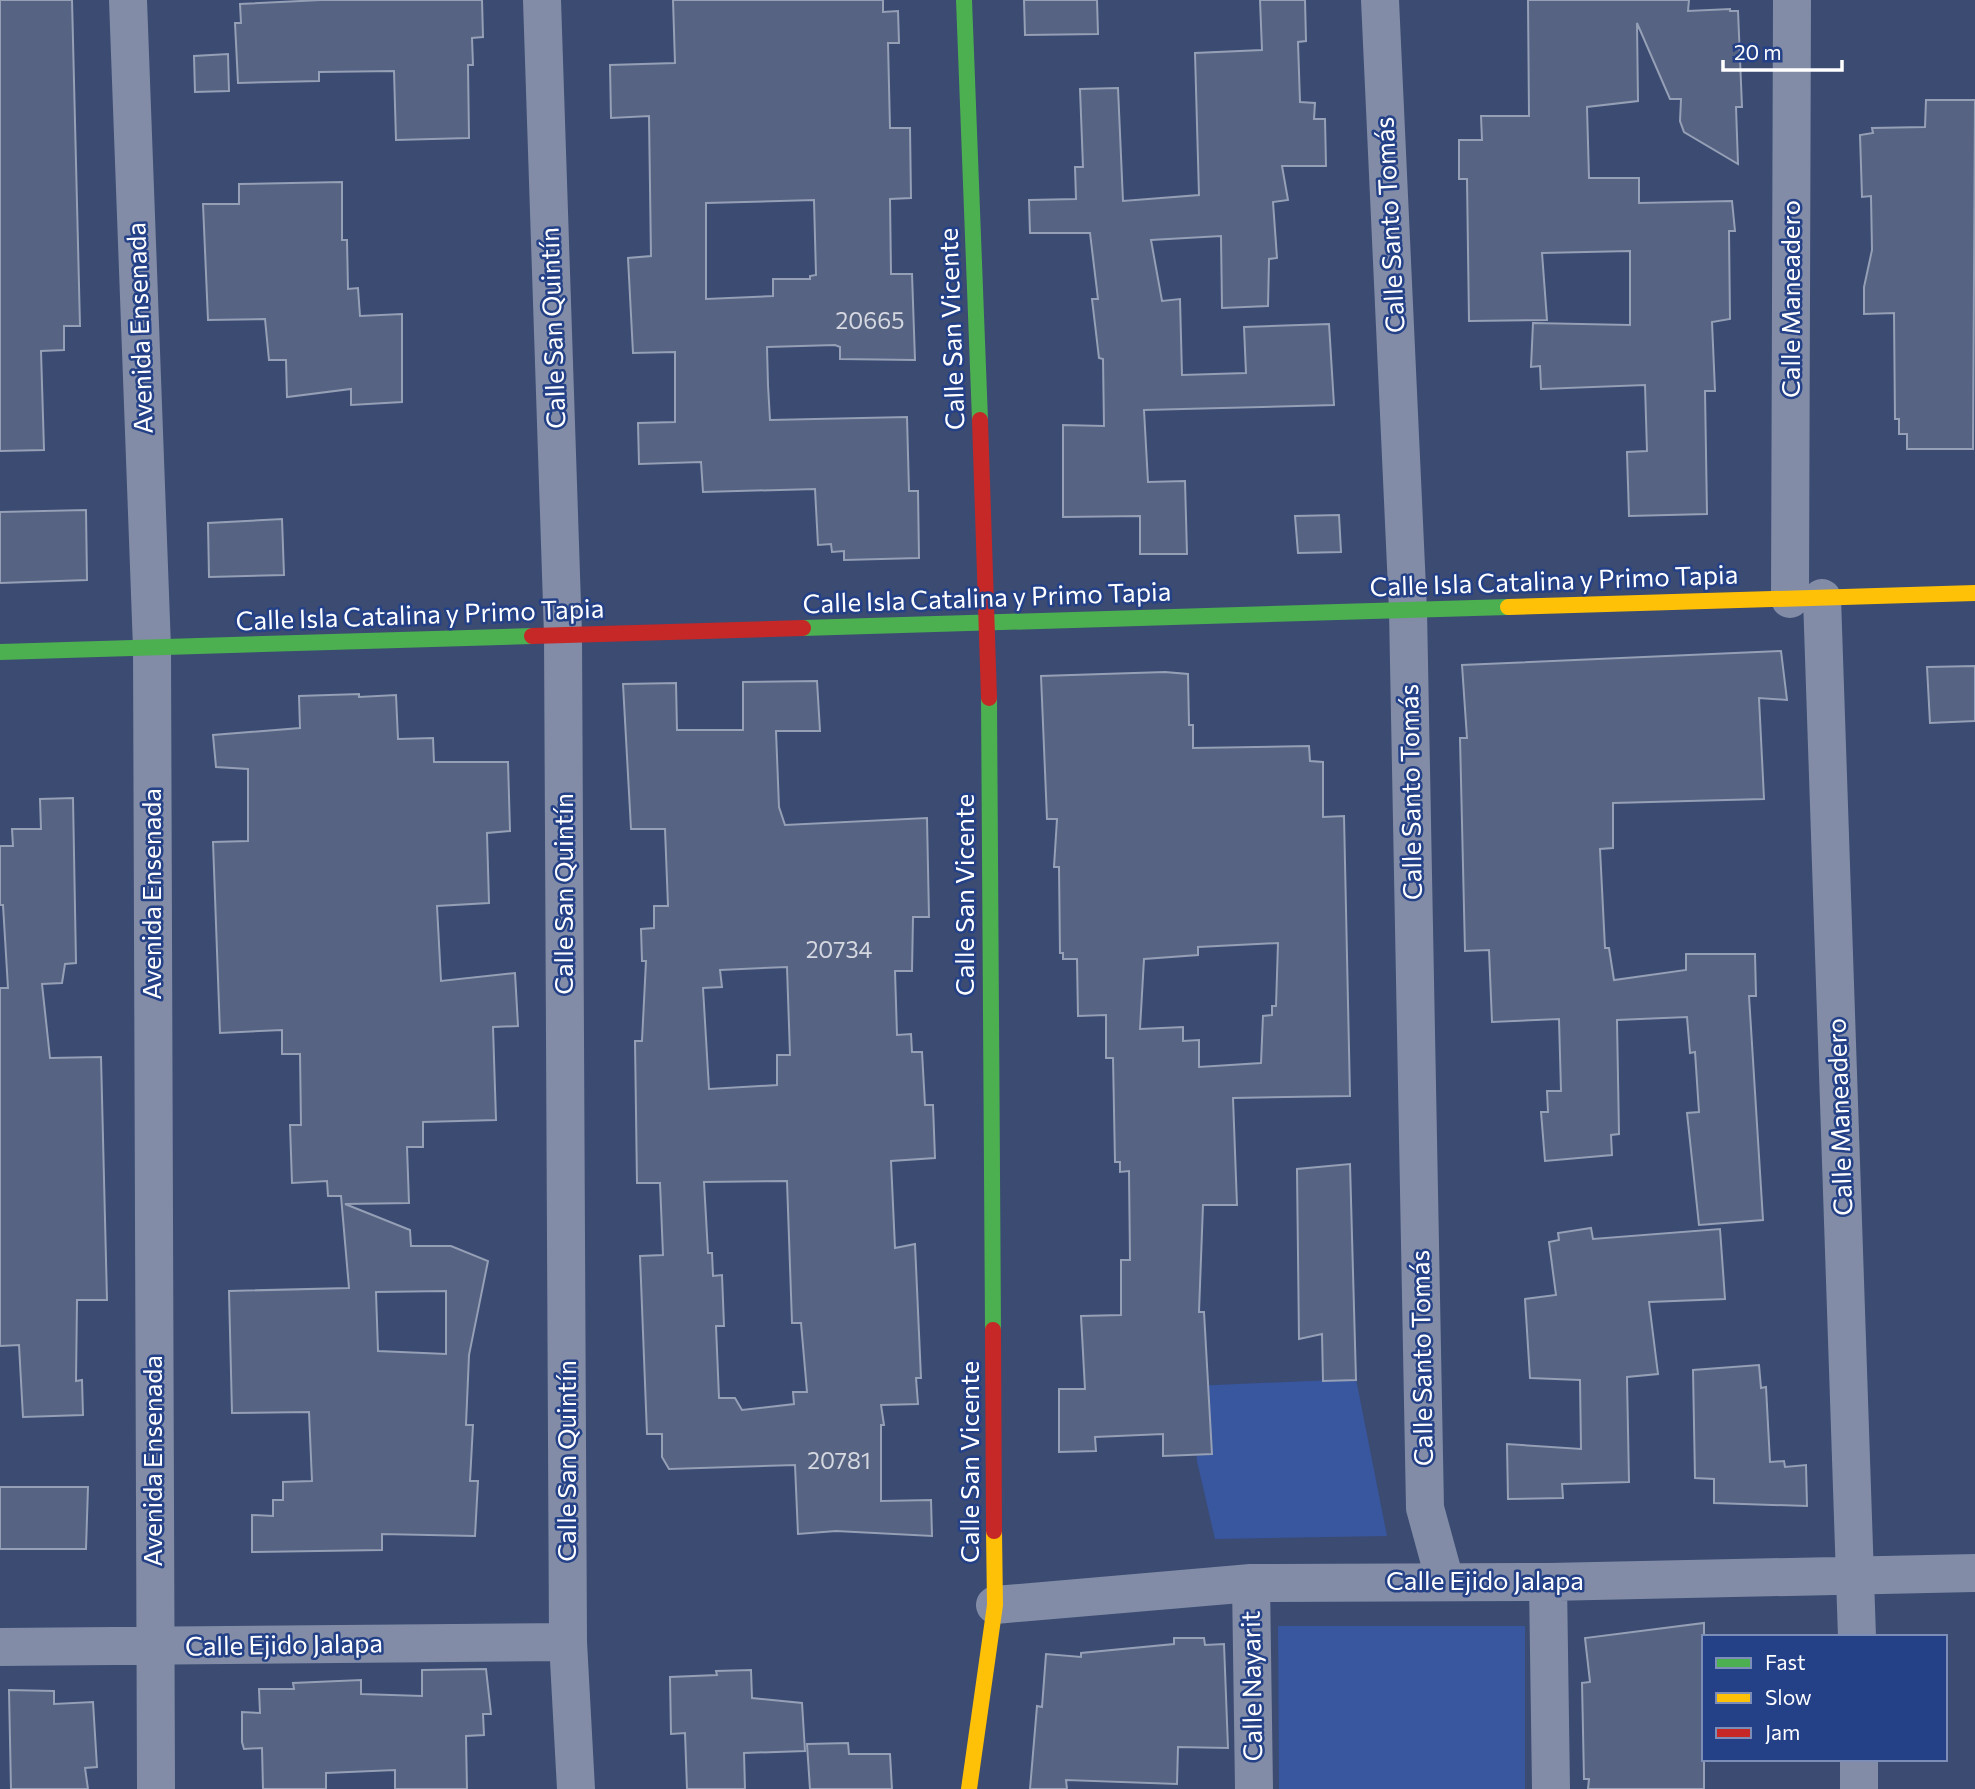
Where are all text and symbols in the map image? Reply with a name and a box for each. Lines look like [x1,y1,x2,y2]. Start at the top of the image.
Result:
scale bar [1723,28,1842,72]
text: 20 m [1734,39,1782,64]
street label: Calle Santo Tomás [1367,116,1410,334]
street label: Calle Maneadero [1774,200,1805,398]
street label: Avenida Ensenada [119,222,158,434]
street label: Calle San Quintín [532,227,571,429]
street label: Calle San Vicente [931,227,970,431]
house number: 20665 [836,306,904,334]
street label: Calle Isla Catalina y Primo Tapia [1369,558,1739,601]
street label: Calle Isla Catalina y Primo Tapia [802,575,1172,618]
street label: Calle Isla Catalina y Primo Tapia [235,592,605,635]
street label: Calle Santo Tomás [1392,684,1427,900]
street label: Avenida Ensenada [135,788,166,1000]
street label: Calle San Quintín [547,793,578,995]
street label: Calle San Vicente [948,794,979,996]
house number: 20734 [806,935,873,963]
street label: Calle Maneadero [1820,1018,1857,1217]
street label: Calle Santo Tomás [1403,1250,1438,1466]
street label: Avenida Ensenada [136,1355,167,1567]
street label: Calle San Quintín [550,1360,581,1562]
street label: Calle San Vicente [953,1361,984,1563]
house number: 20781 [807,1446,871,1474]
street label: Calle Ejido Jalapa [1386,1564,1584,1595]
street label: Calle Nayarit [1234,1610,1267,1762]
street label: Calle Ejido Jalapa [185,1626,383,1661]
legend [1702,1635,1947,1761]
text: Fast [1765,1649,1806,1674]
text: Slow [1765,1684,1812,1709]
text: Jam [1765,1719,1800,1744]

